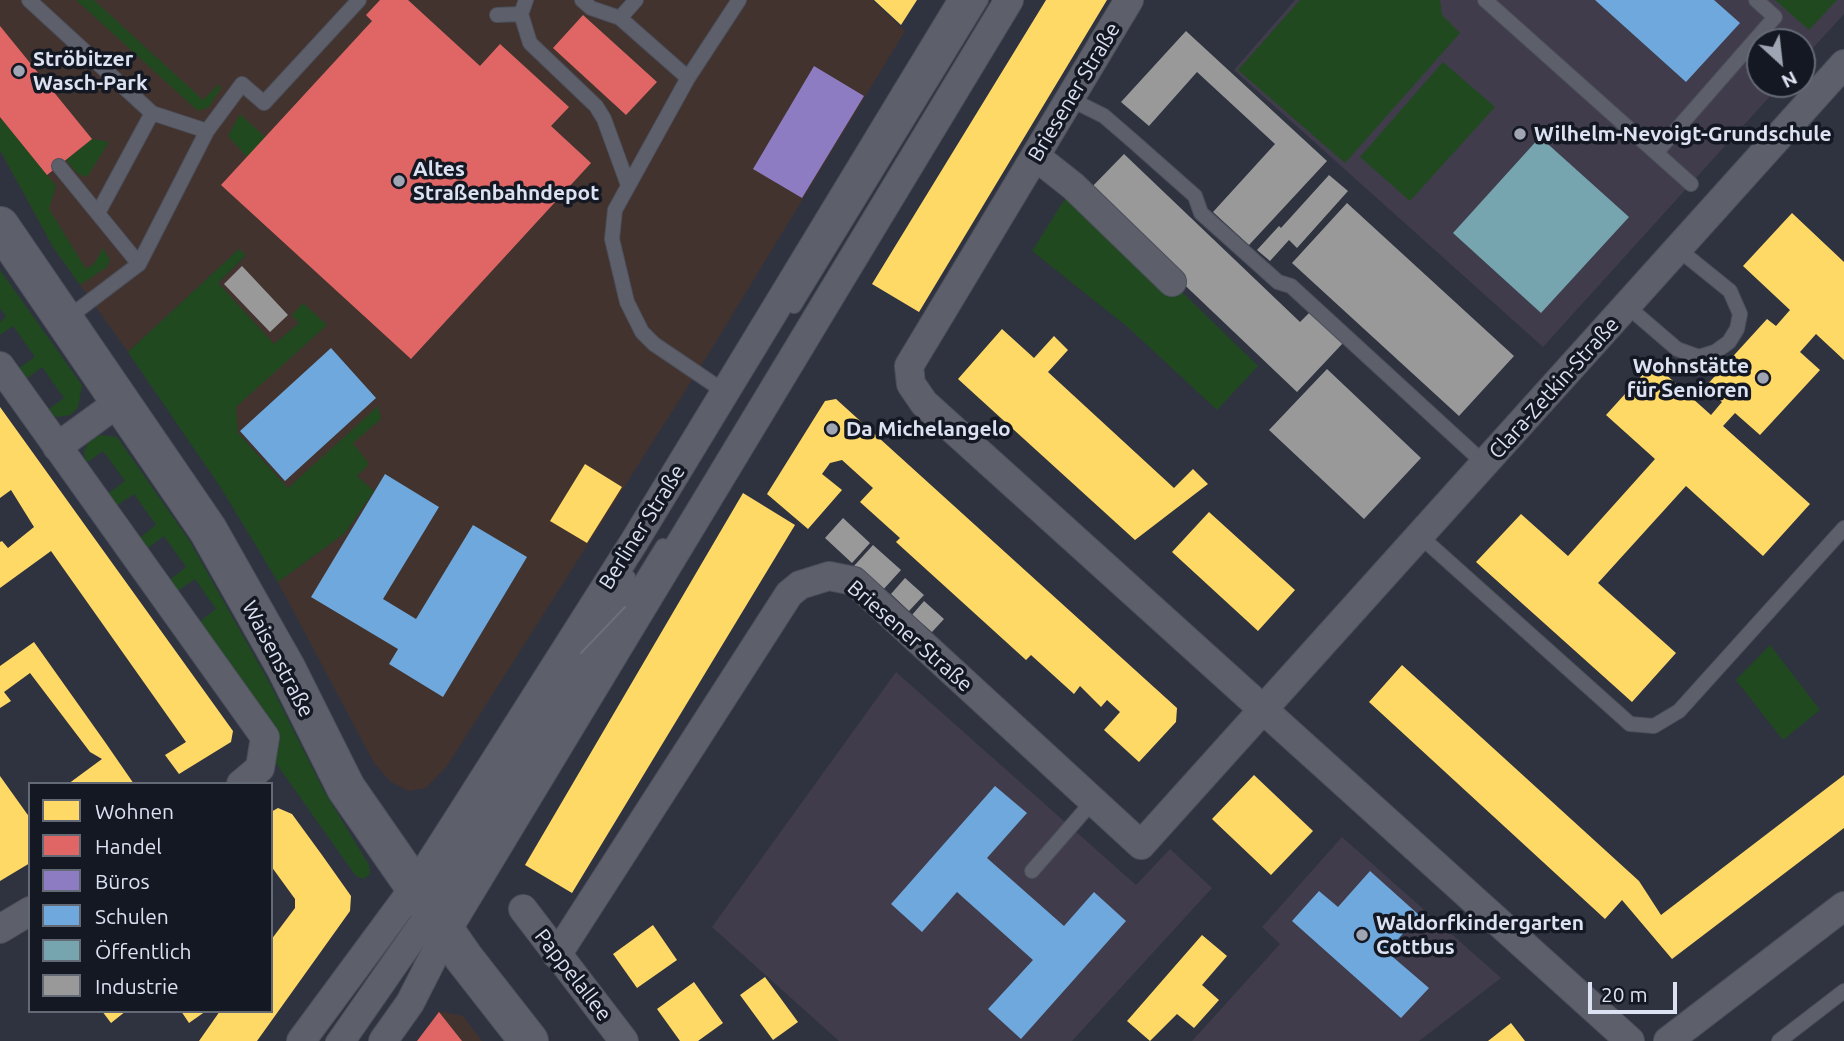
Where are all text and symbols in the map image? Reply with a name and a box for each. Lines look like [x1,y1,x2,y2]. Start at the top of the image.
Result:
street label: Briesener Straße [1023,18,1125,166]
north arrow [1746,28,1816,98]
place label: Ströbitzer Wasch-Park [33,46,148,96]
marker: Ströbitzer Wasch-Park [11,63,27,79]
text: N [1778,67,1801,93]
place label: Wilhelm-Nevoigt-Grundschule [1534,121,1832,147]
marker: Wilhelm-Nevoigt-Grundschule [1512,126,1528,142]
place label: Altes Straßenbahndepot [413,156,599,206]
marker: Altes Straßenbahndepot [391,173,407,189]
street label: Clara-Zetkin-Straße [1484,312,1624,464]
place label: Wohnstätte für Senioren [1627,353,1749,403]
marker: Wohnstätte für Senioren [1755,370,1771,386]
place label: Da Michelangelo [846,416,1011,442]
marker: Da Michelangelo [824,421,840,437]
street label: Berliner Straße [594,460,690,594]
street label: Briesener Straße [842,575,978,697]
street label: Waisenstraße [237,597,319,721]
legend [28,782,273,1013]
text: Wohnen [95,799,174,823]
text: Handel [95,834,162,858]
text: Büros [95,869,150,893]
text: Schulen [95,904,169,928]
place label: Waldorfkindergarten Cottbus [1376,910,1584,960]
street label: Pappelallee [529,924,617,1026]
marker: Waldorfkindergarten Cottbus [1354,927,1370,943]
text: Öffentlich [95,939,191,963]
scale bar [1592,968,1681,1012]
text: Industrie [95,974,179,998]
text: 20 m [1601,982,1648,1006]

